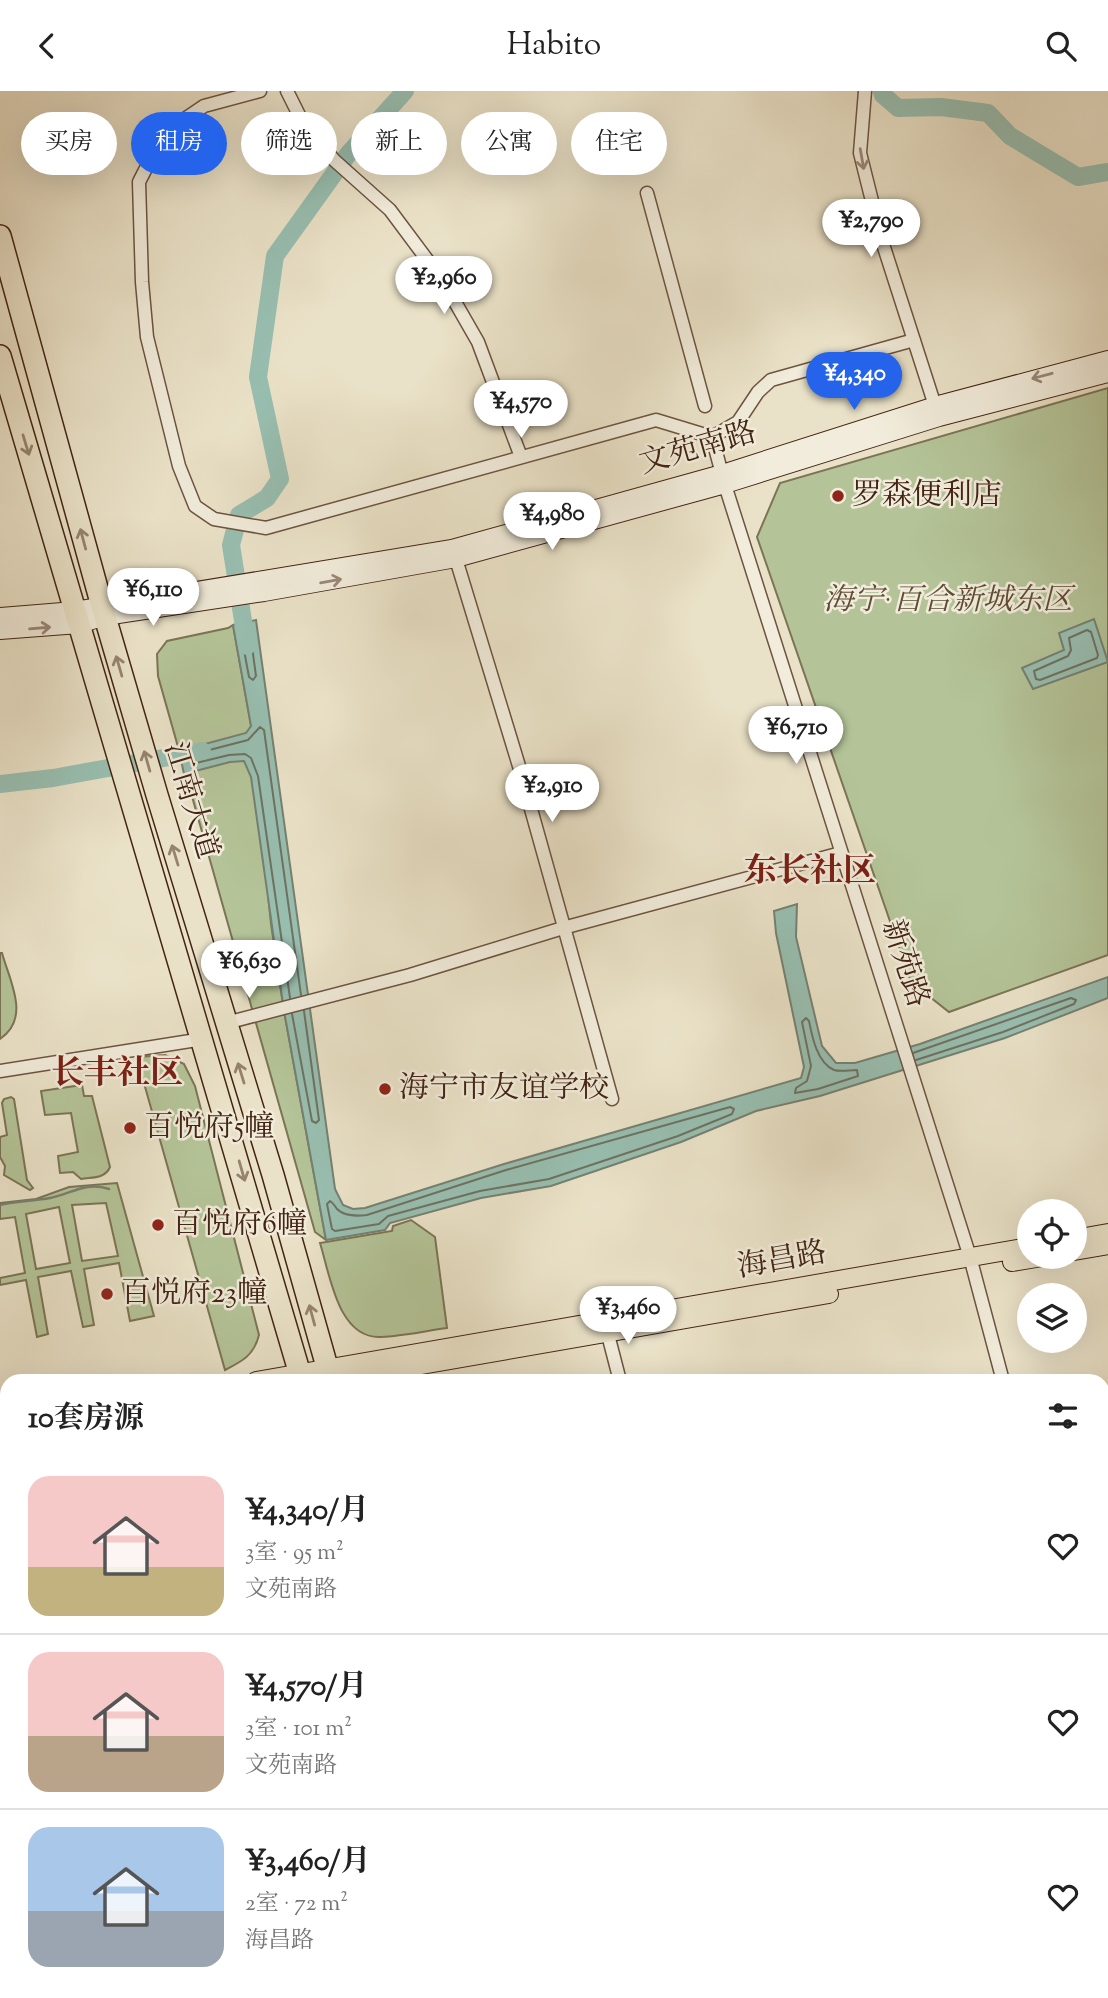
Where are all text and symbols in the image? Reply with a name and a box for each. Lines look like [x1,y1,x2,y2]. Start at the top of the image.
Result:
text: Habito [507,23,601,69]
icon: back [28,27,66,65]
icon: search [1042,27,1080,65]
chip: 买房 [21,112,117,175]
chip: 租房 [131,112,227,175]
chip: 筛选 [241,112,337,175]
chip: 新上 [351,112,447,175]
chip: 公寓 [461,112,557,175]
chip: 住宅 [571,112,667,175]
one-way arrow [856,147,870,170]
pin: ¥2,790 [814,199,928,259]
text: ¥2,790 [838,205,904,238]
pin: ¥2,960 [387,257,501,316]
text: ¥2,960 [411,262,477,295]
pin: ¥4,340 [797,353,911,412]
text: ¥4,340 [822,358,886,391]
one-way arrow [1031,371,1053,384]
pin: ¥4,570 [464,381,578,440]
text: ¥4,570 [490,386,552,419]
street label: 文苑南路 [634,412,762,486]
one-way arrow [21,434,34,456]
place label: 罗森便利店 [852,475,1002,518]
marker: 罗森便利店 [830,488,846,504]
pin: ¥4,980 [495,493,609,552]
text: ¥4,980 [519,498,585,531]
one-way arrow [76,528,89,550]
pin: ¥6,110 [96,568,210,628]
text: ¥6,110 [123,574,183,607]
one-way arrow [319,574,342,587]
park label: 海宁·百合新城东区 [823,580,1077,623]
one-way arrow [28,621,51,634]
one-way arrow [111,655,124,677]
pin: ¥6,710 [739,707,853,766]
text: ¥6,710 [764,712,828,745]
street label: 江南大道 [152,737,228,865]
one-way arrow [139,750,152,772]
pin: ¥2,910 [495,765,609,824]
text: ¥2,910 [521,770,583,803]
one-way arrow [167,845,180,867]
district label: 东长社区 [744,849,876,897]
street label: 新苑路 [870,915,938,1013]
pin: ¥6,630 [192,941,306,1000]
text: ¥6,630 [217,946,281,979]
district label: 长丰社区 [51,1051,183,1099]
one-way arrow [234,1062,247,1084]
place label: 海宁市友谊学校 [399,1068,609,1111]
marker: 海宁市友谊学校 [377,1081,393,1097]
place label: 百悦府5幢 [144,1107,274,1150]
marker: 百悦府5幢 [122,1120,138,1136]
one-way arrow [236,1159,249,1181]
map controls [1017,1199,1087,1353]
button: locate [1017,1199,1087,1269]
place label: 百悦府6幢 [172,1204,307,1247]
marker: 百悦府6幢 [150,1217,166,1233]
street label: 海昌路 [734,1232,830,1290]
place label: 百悦府23幢 [121,1273,267,1316]
button: layers [1017,1283,1087,1353]
marker: 百悦府23幢 [99,1286,115,1302]
pin: ¥3,460 [571,1287,685,1346]
text: ¥3,460 [596,1292,660,1325]
one-way arrow [305,1304,318,1327]
icon: filters [1044,1397,1082,1435]
text: 10套房源 [28,1398,144,1441]
text: ¥4,340/月 [245,1490,369,1533]
icon: home [84,1504,168,1588]
icon: heart [1044,1527,1082,1565]
text: 3室 · 95 m² [245,1537,344,1570]
text: 文苑南路 [245,1574,337,1607]
text: ¥4,570/月 [245,1666,367,1709]
icon: home [84,1680,168,1764]
icon: heart [1044,1703,1082,1741]
text: 3室 · 101 m² [245,1713,352,1746]
text: 文苑南路 [245,1750,337,1783]
text: ¥3,460/月 [245,1841,371,1884]
icon: home [84,1855,168,1939]
icon: heart [1044,1878,1082,1916]
text: 2室 · 72 m² [245,1888,348,1921]
text: 海昌路 [245,1925,314,1958]

